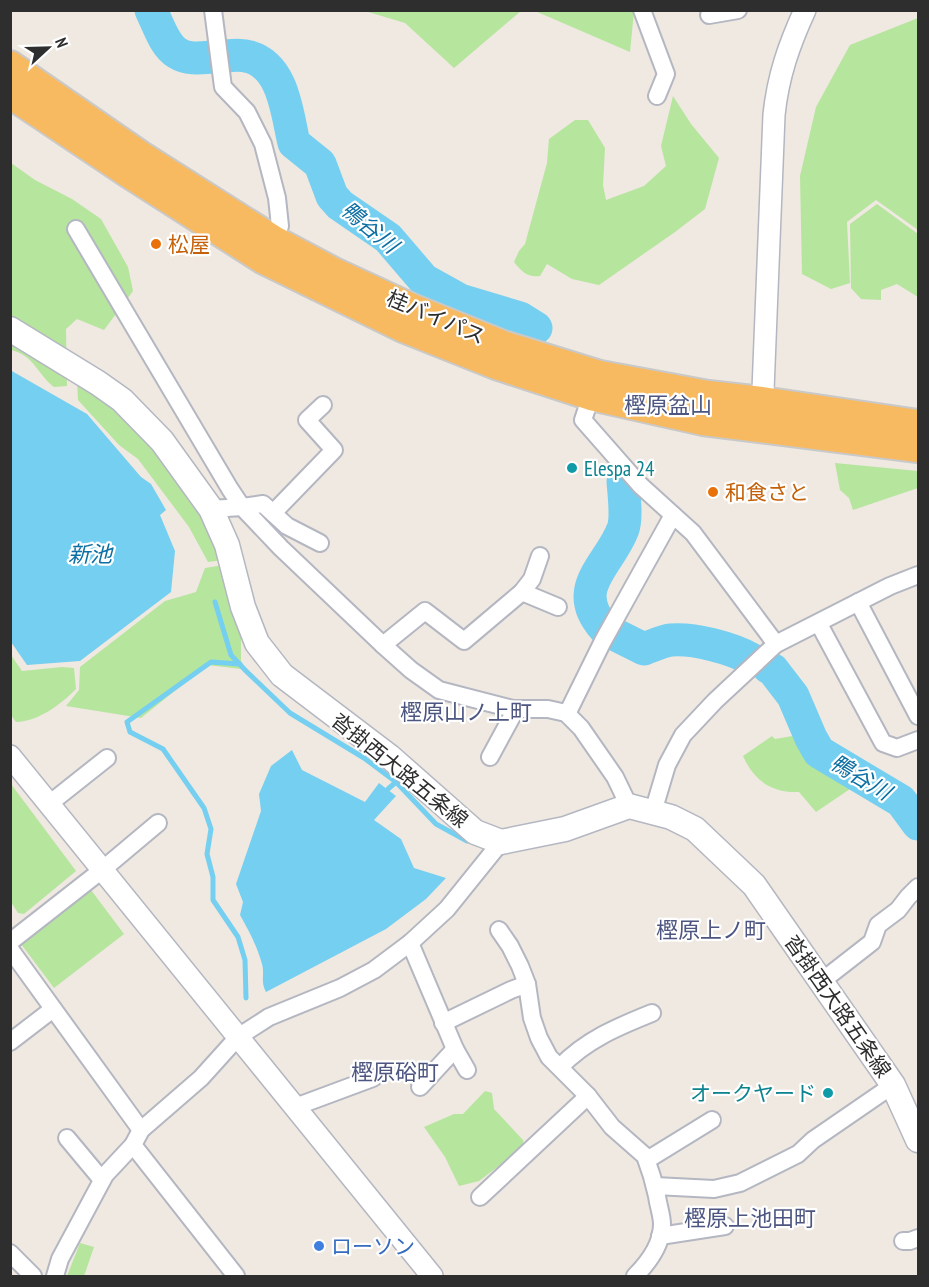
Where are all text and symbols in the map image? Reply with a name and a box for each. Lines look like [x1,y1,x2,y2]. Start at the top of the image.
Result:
north arrow [18,18,78,78]
text: N [51,35,73,50]
water label: 鴨谷川 [336,195,406,260]
place label: 松屋 [168,231,210,258]
marker: 松屋 [149,237,163,251]
street label: 桂バイパス [383,284,489,350]
district label: 樫原盆山 [624,391,712,419]
place label: Elespa 24 [584,455,655,482]
marker: Elespa 24 [565,461,579,475]
place label: 和食さと [725,479,809,506]
marker: 和食さと [706,485,720,499]
water label: 新池 [68,540,114,568]
district label: 樫原山ノ上町 [400,698,532,726]
street label: 沓掛西大路五条線 [326,707,474,833]
water label: 鴨谷川 [825,748,898,807]
district label: 樫原上ノ町 [656,916,766,944]
street label: 沓掛西大路五条線 [779,929,897,1083]
district label: 樫原硲町 [351,1058,439,1086]
place label: オークヤード [690,1080,816,1107]
marker: オークヤード [821,1086,835,1100]
district label: 樫原上池田町 [684,1204,816,1232]
place label: ローソン [331,1233,415,1260]
marker: ローソン [312,1239,326,1253]

